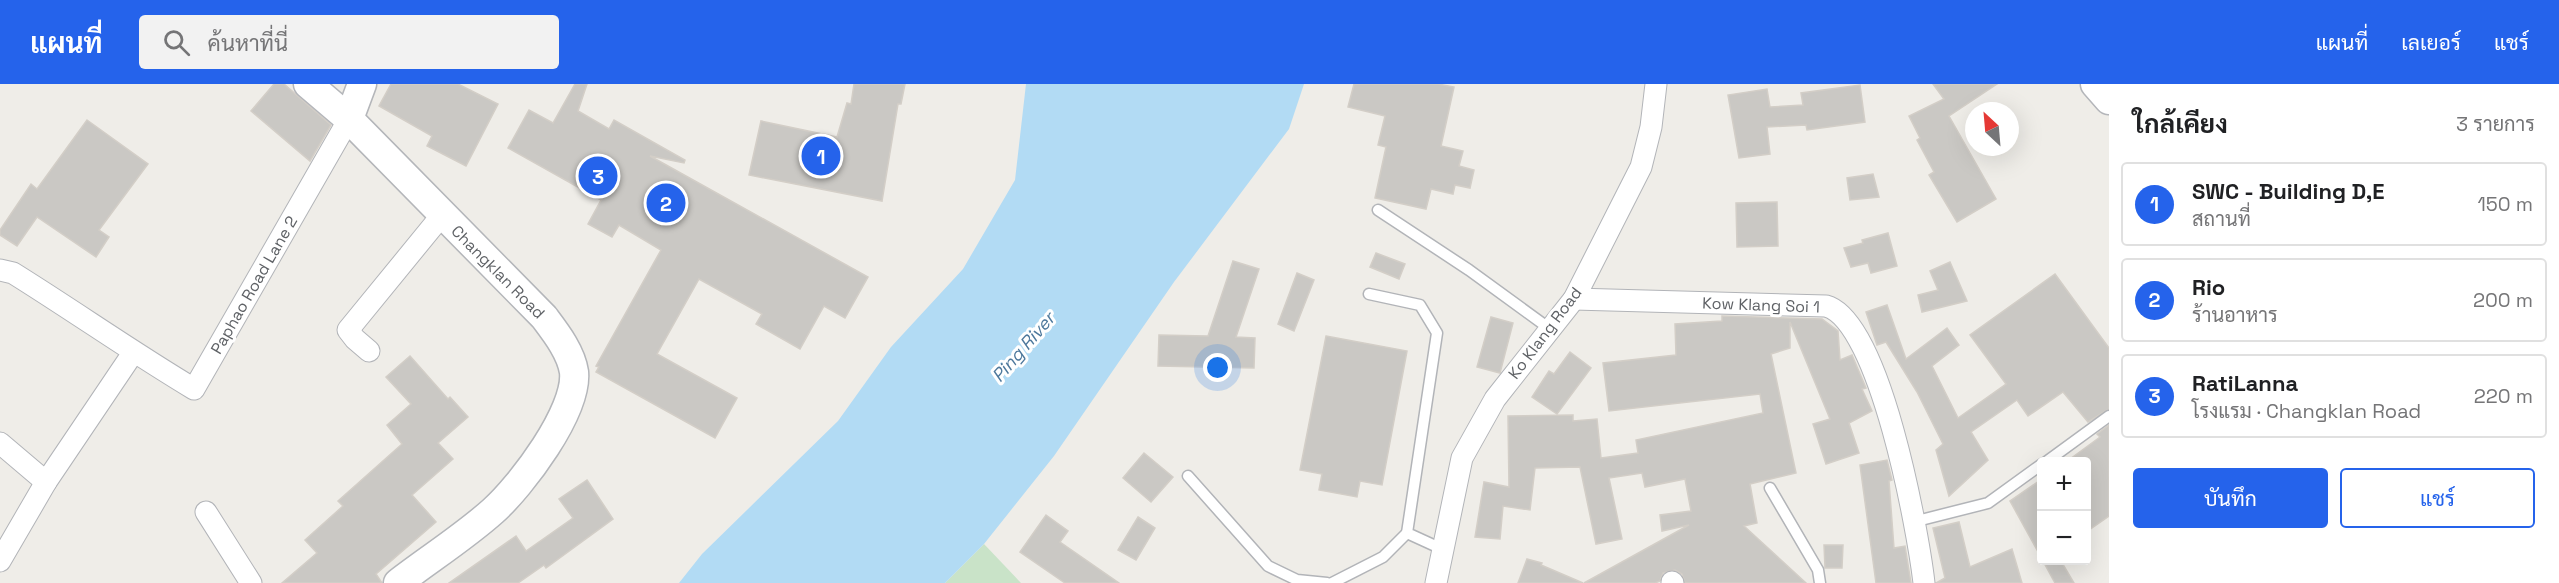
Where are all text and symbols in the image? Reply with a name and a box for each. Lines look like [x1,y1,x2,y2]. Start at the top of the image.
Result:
search box [139,15,559,69]
text: แผนที่ [30,25,103,61]
icon: search [160,26,193,59]
text: ค้นหาที่นี่ [208,29,288,57]
text: แผนที่ [2316,29,2368,56]
text: เลเยอร์ [2401,29,2461,56]
text: แชร์ [2494,29,2529,56]
north arrow [1965,102,2019,156]
text: ใกล้เคียง [2133,107,2228,141]
text: 3 รายการ [2456,111,2535,137]
pin: 1 [802,134,840,178]
pin: 3 [578,154,618,199]
text: SWC - Building D,E [2192,177,2385,205]
pin: 2 [646,180,686,226]
text: 1 [2150,191,2159,217]
text: 150 m [2478,191,2533,217]
text: สถานที่ [2192,206,2251,232]
street label: Paphao Road Lane 2 [206,212,302,358]
street label: Changklan Road [447,221,549,323]
text: Rio [2192,273,2225,301]
street label: Ko Klang Road [1504,283,1586,383]
text: 2 [2149,287,2160,313]
text: 200 m [2473,287,2533,313]
street label: Kow Klang Soi 1 [1702,292,1820,318]
text: ร้านอาหาร [2192,302,2278,328]
water label: Ping River [986,306,1061,387]
your location [1203,353,1232,382]
text: RatiLanna [2192,369,2298,397]
text: 3 [2148,383,2161,409]
text: 220 m [2474,383,2533,409]
text: โรงแรม · Changklan Road [2192,398,2421,424]
map controls [2037,457,2091,565]
button: + [2037,457,2091,511]
button: บันทึก [2133,468,2328,528]
button: แชร์ [2340,468,2535,528]
button: − [2037,511,2091,565]

